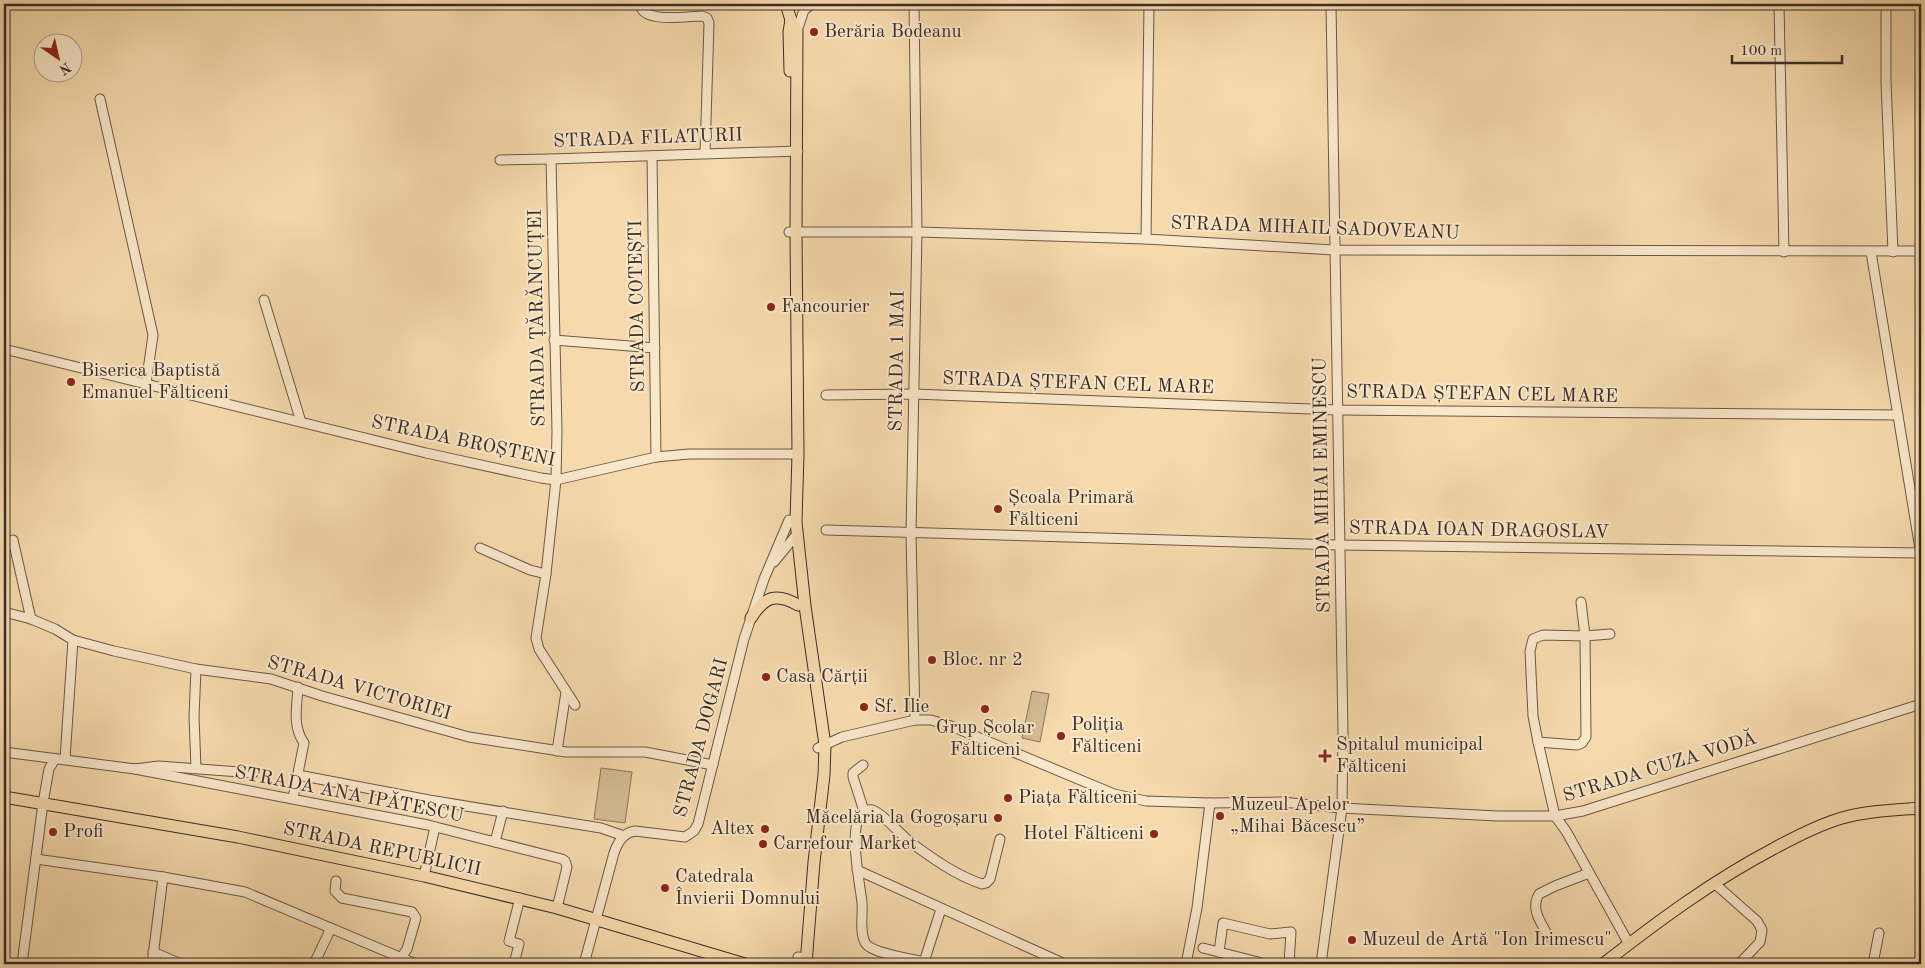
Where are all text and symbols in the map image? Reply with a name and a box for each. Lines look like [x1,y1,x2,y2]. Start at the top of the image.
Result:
place label: Berăria Bodeanu [824,23,962,42]
marker: Berăria Bodeanu [808,26,820,38]
north arrow [32,32,82,82]
scale bar [1732,32,1842,64]
text: 100 m [1740,44,1782,59]
text: N [56,59,73,77]
street label: STRADA FILATURII [553,126,743,152]
street label: STRADA ȚĂRĂNCUȚEI [523,209,549,427]
street label: STRADA MIHAIL SADOVEANU [1170,214,1460,244]
street label: STRADA COTEȘTI [627,220,649,392]
street label: STRADA 1 MAI [887,290,909,432]
place label: Fancourier [781,298,870,317]
marker: Fancourier [765,301,777,313]
street label: STRADA MIHAI EMINESCU [1311,357,1335,613]
place label: Biserica Baptistă Emanuel Fălticeni [81,362,229,403]
street label: STRADA ȘTEFAN CEL MARE [942,370,1214,398]
marker: Biserica Baptistă Emanuel Fălticeni [65,376,77,388]
street label: STRADA ȘTEFAN CEL MARE [1346,383,1618,407]
street label: STRADA BROȘTENI [369,413,557,471]
place label: Școala Primară Fălticeni [1008,489,1135,530]
marker: Școala Primară Fălticeni [992,503,1004,515]
street label: STRADA IOAN DRAGOSLAV [1349,519,1610,543]
place label: Bloc. nr 2 [942,651,1023,670]
street label: STRADA VICTORIEI [265,654,453,724]
marker: Bloc. nr 2 [926,654,938,666]
street label: STRADA DOGARI [672,656,732,820]
place label: Casa Cărții [776,668,868,687]
marker: Casa Cărții [760,671,772,683]
place label: Sf. Ilie [874,698,929,717]
marker: Sf. Ilie [858,701,870,713]
marker: Grup Școlar Fălticeni [979,703,991,715]
place label: Poliția Fălticeni [1071,716,1142,757]
place label: Grup Școlar Fălticeni [936,719,1034,760]
street label: STRADA CUZA VODĂ [1560,725,1760,807]
marker: Poliția Fălticeni [1055,730,1067,742]
place label: Spitalul municipal Fălticeni [1336,736,1483,777]
marker: Spitalul municipal Fălticeni [1318,749,1332,763]
street label: STRADA ANA IPĂTESCU [233,760,466,827]
place label: Piața Fălticeni [1018,789,1137,808]
marker: Piața Fălticeni [1002,792,1014,804]
place label: Muzeul Apelor „Mihai Băcescu” [1230,796,1365,837]
place label: Măcelăria la Gogoșaru [805,809,988,828]
marker: Muzeul Apelor „Mihai Băcescu” [1214,810,1226,822]
marker: Măcelăria la Gogoșaru [992,812,1004,824]
street label: STRADA REPUBLICII [281,820,483,880]
place label: Altex [710,820,755,839]
place label: Profi [63,823,103,842]
marker: Altex [759,823,771,835]
place label: Hotel Fălticeni [1023,825,1144,844]
marker: Profi [47,826,59,838]
marker: Hotel Fălticeni [1148,828,1160,840]
place label: Carrefour Market [773,835,917,854]
marker: Carrefour Market [757,838,769,850]
place label: Catedrala Învierii Domnului [675,868,820,909]
marker: Catedrala Învierii Domnului [659,882,671,894]
place label: Muzeul de Artă "Ion Irimescu" [1362,931,1612,950]
marker: Muzeul de Artă "Ion Irimescu" [1346,934,1358,946]

